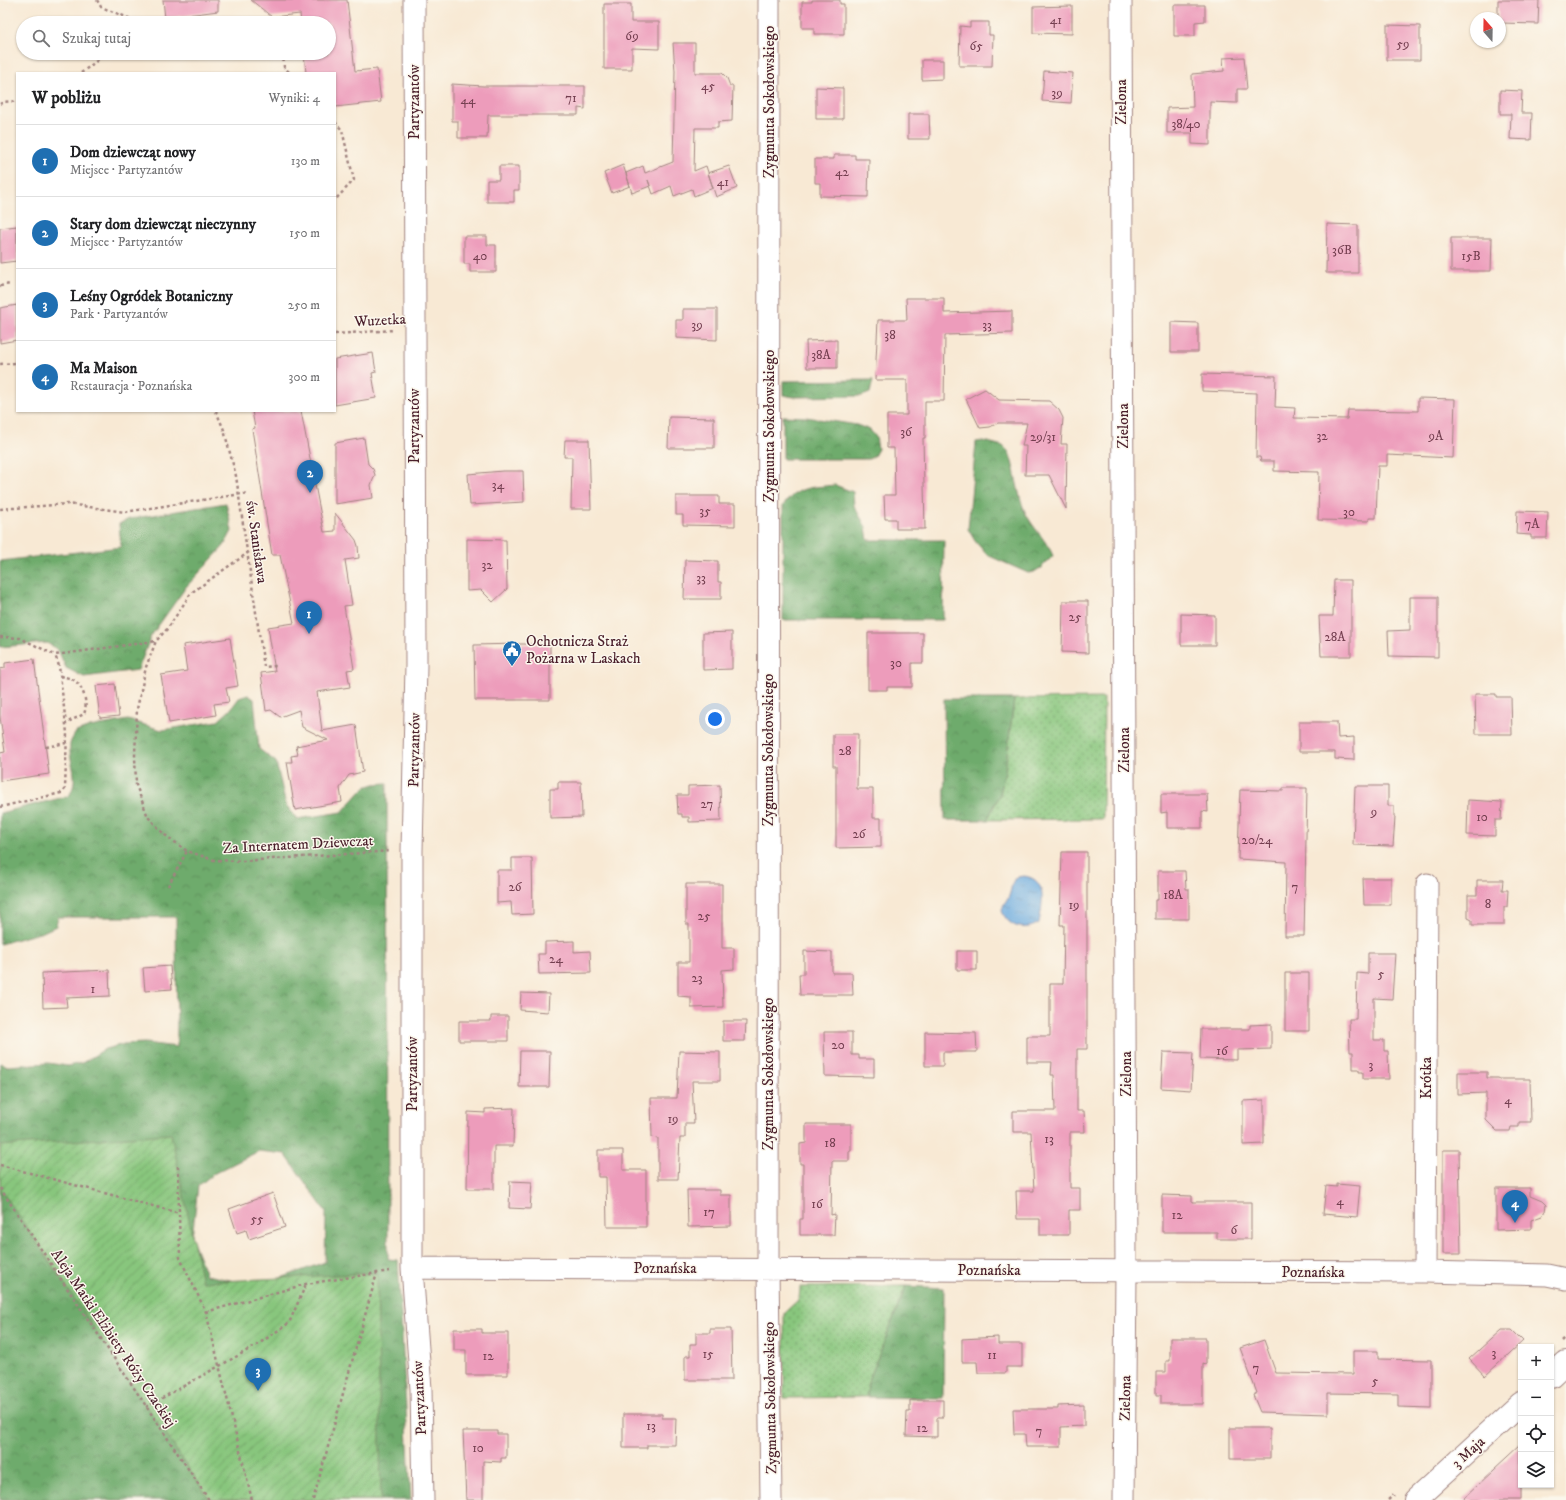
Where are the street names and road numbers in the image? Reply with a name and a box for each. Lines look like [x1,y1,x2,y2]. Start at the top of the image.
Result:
street label: Zygmunta Sokołowskiego [760,26,779,178]
street label: Partyzantów [405,64,424,139]
street label: Zielona [1112,79,1131,125]
street label: Wuzetka [353,310,407,331]
street label: Zygmunta Sokołowskiego [760,350,779,502]
street label: Partyzantów [405,388,424,463]
street label: Zielona [1114,403,1133,449]
street label: św. Stanisława [241,499,272,585]
street label: Zygmunta Sokołowskiego [759,674,778,826]
street label: Partyzantów [404,712,425,788]
street label: Zielona [1115,727,1134,773]
street label: Za Internatem Dziewcząt [222,831,374,858]
street label: Zygmunta Sokołowskiego [759,998,778,1150]
street label: Partyzantów [403,1036,422,1111]
street label: Zielona [1117,1051,1136,1097]
street label: Krótka [1417,1056,1436,1099]
street label: Aleja Matki Elżbiety Róży Czackiej [47,1246,180,1431]
street label: Poznańska [633,1259,697,1278]
street label: Poznańska [957,1261,1021,1280]
street label: Poznańska [1281,1263,1345,1282]
street label: Zygmunta Sokołowskiego [760,1322,781,1474]
street label: Partyzantów [408,1360,431,1436]
street label: Zielona [1116,1374,1135,1421]
street label: 3 Maja [1448,1432,1490,1472]

